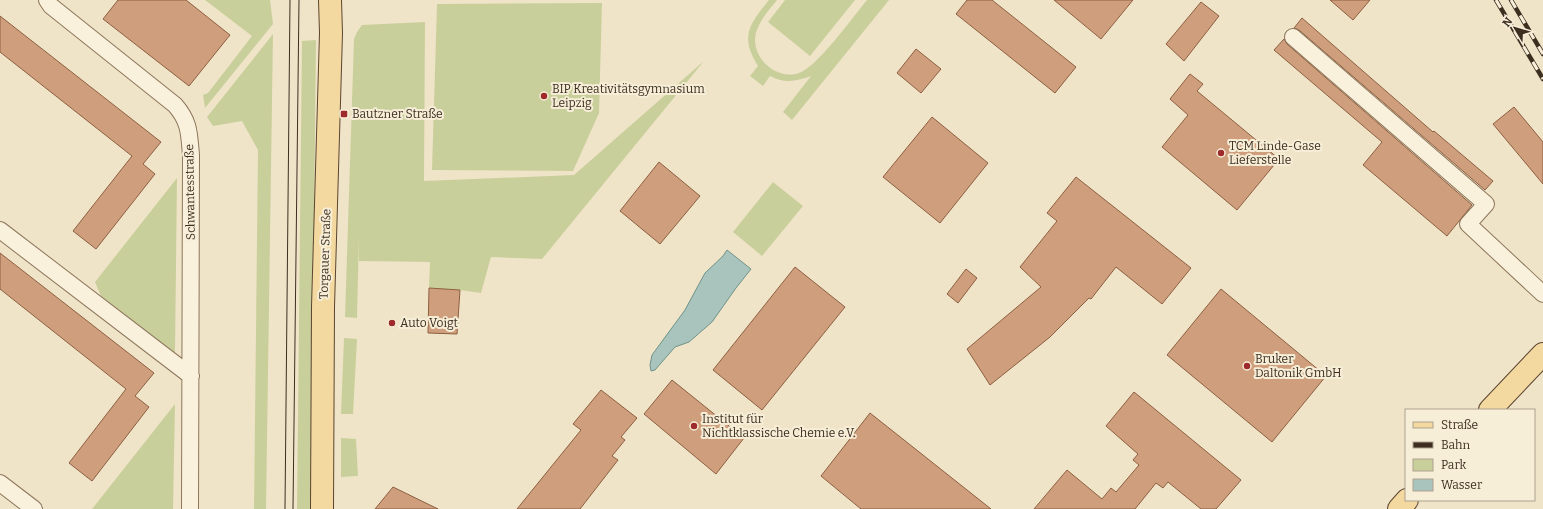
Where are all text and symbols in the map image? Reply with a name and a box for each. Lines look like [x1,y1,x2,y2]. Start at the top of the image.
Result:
north arrow [1495,8,1535,48]
text: N [1500,14,1516,30]
place label: BIP Kreativitätsgymnasium Leipzig [552,82,705,110]
marker: BIP Kreativitätsgymnasium Leipzig [539,91,549,101]
place label: Bautzner Straße [352,107,443,121]
marker: Bautzner Straße [339,109,349,119]
place label: TCM Linde-Gase Lieferstelle [1229,139,1321,167]
street label: Schwantesstraße [182,144,198,240]
marker: TCM Linde-Gase Lieferstelle [1216,148,1226,158]
street label: Torgauer Straße [316,209,334,299]
place label: Auto Voigt [400,316,459,330]
marker: Auto Voigt [387,318,397,328]
place label: Bruker Daltonik GmbH [1255,352,1342,380]
marker: Bruker Daltonik GmbH [1242,361,1252,371]
legend [1405,409,1535,501]
place label: Institut für Nichtklassische Chemie e.V. [702,412,856,440]
text: Straße [1441,418,1478,432]
marker: Institut für Nichtklassische Chemie e.V. [689,421,699,431]
text: Bahn [1441,438,1470,452]
text: Park [1441,458,1467,472]
text: Wasser [1441,478,1483,492]

